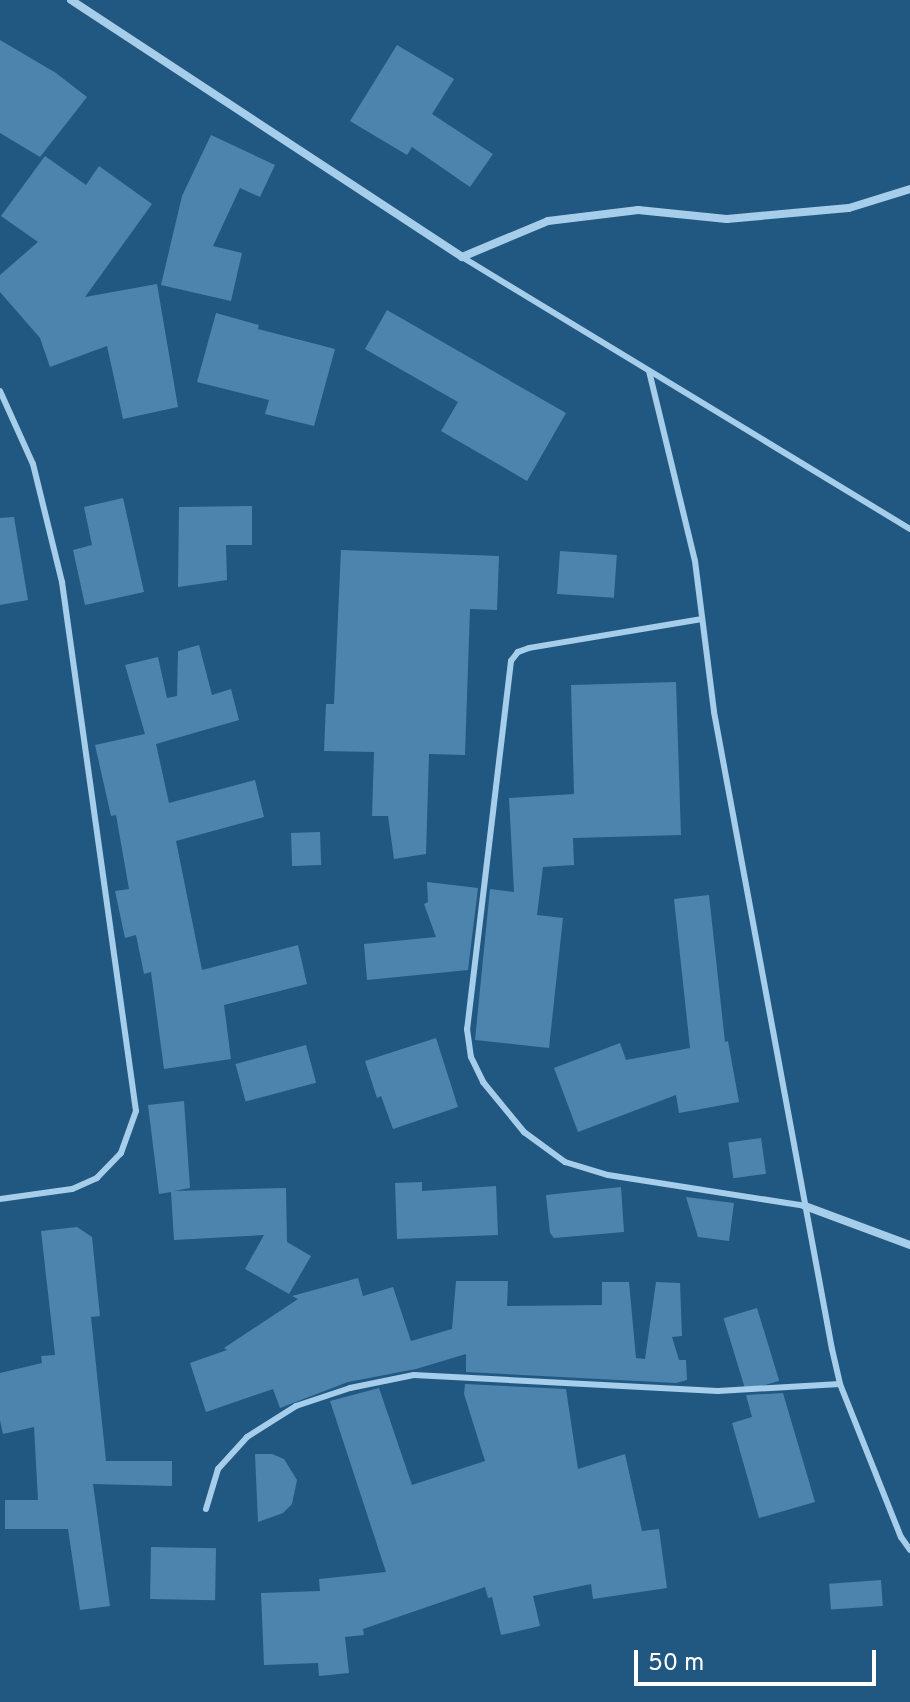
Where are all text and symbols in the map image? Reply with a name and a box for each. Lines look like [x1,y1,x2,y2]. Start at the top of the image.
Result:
scale bar [638,1634,880,1684]
text: 50 m [648,1649,704,1679]

